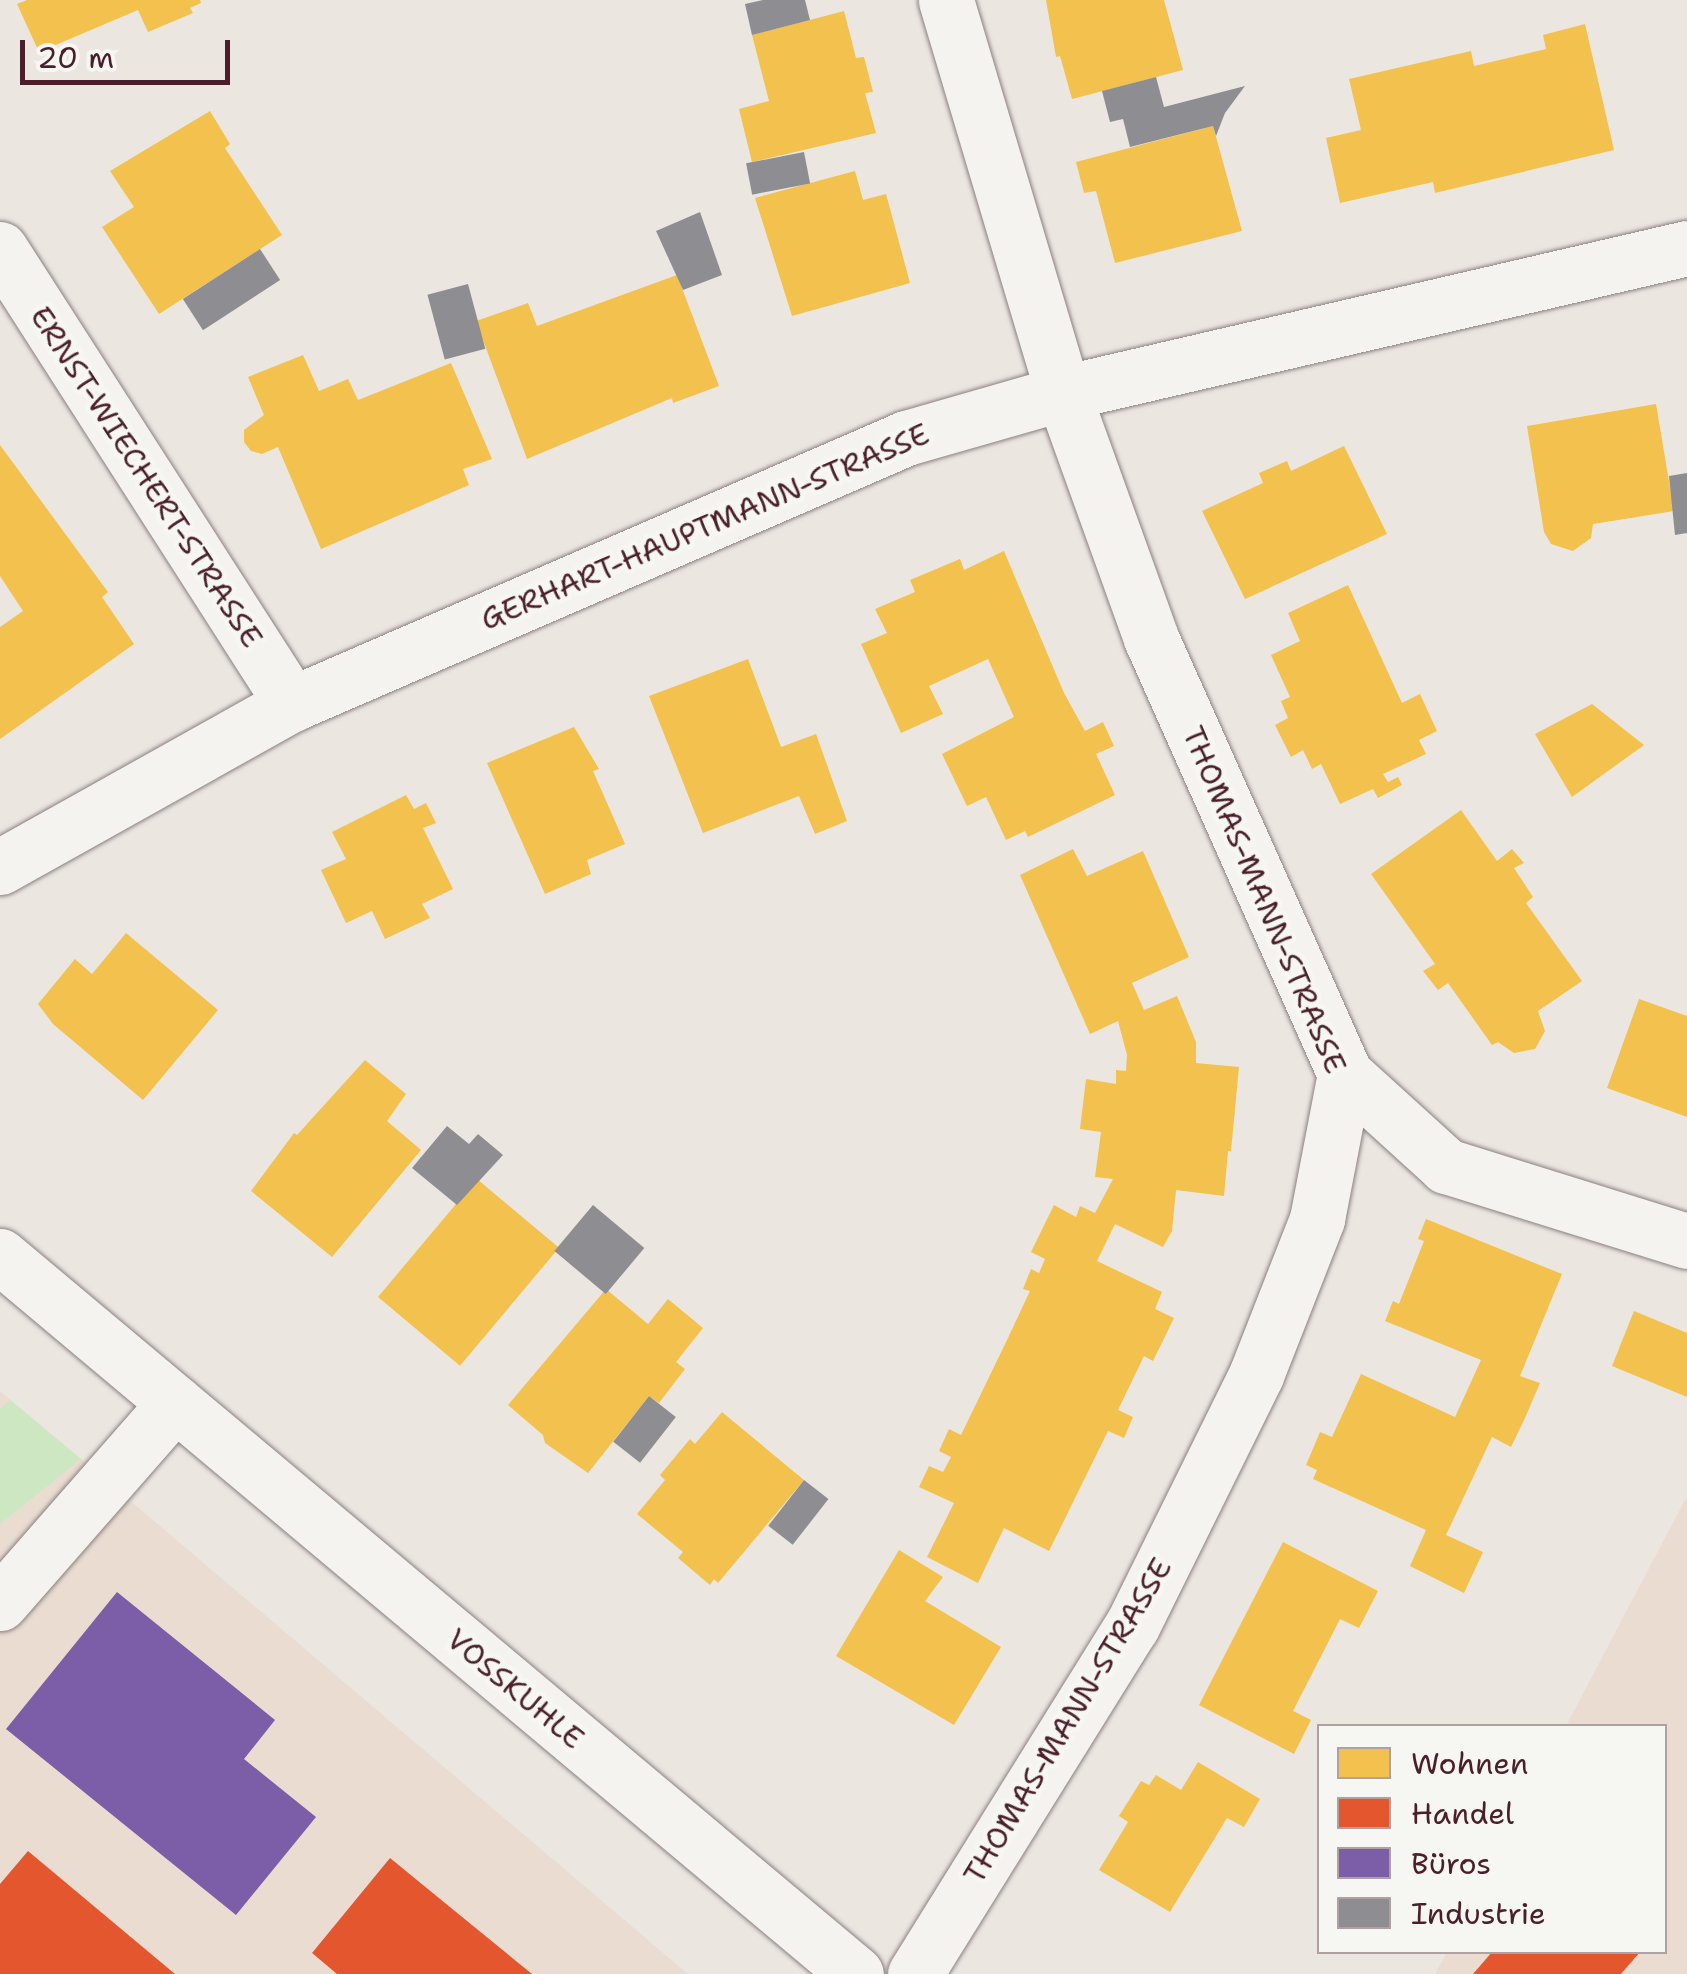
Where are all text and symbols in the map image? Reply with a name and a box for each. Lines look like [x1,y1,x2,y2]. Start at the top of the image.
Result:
scale bar [25,20,235,82]
text: 20 m [37,37,114,78]
street label: ERNST-WIECHERT-STRASSE [22,300,270,654]
street label: GERHART-HAUPTMANN-STRASSE [475,416,935,638]
street label: THOMAS-MANN-STRASSE [1174,721,1354,1079]
street label: THOMAS-MANN-STRASSE [956,1552,1180,1890]
street label: VOSSKUHLE [439,1621,591,1757]
legend [1317,1724,1667,1954]
text: Wohnen [1411,1743,1528,1784]
text: Handel [1411,1793,1514,1834]
text: Büros [1411,1843,1491,1884]
text: Industrie [1411,1893,1546,1934]

